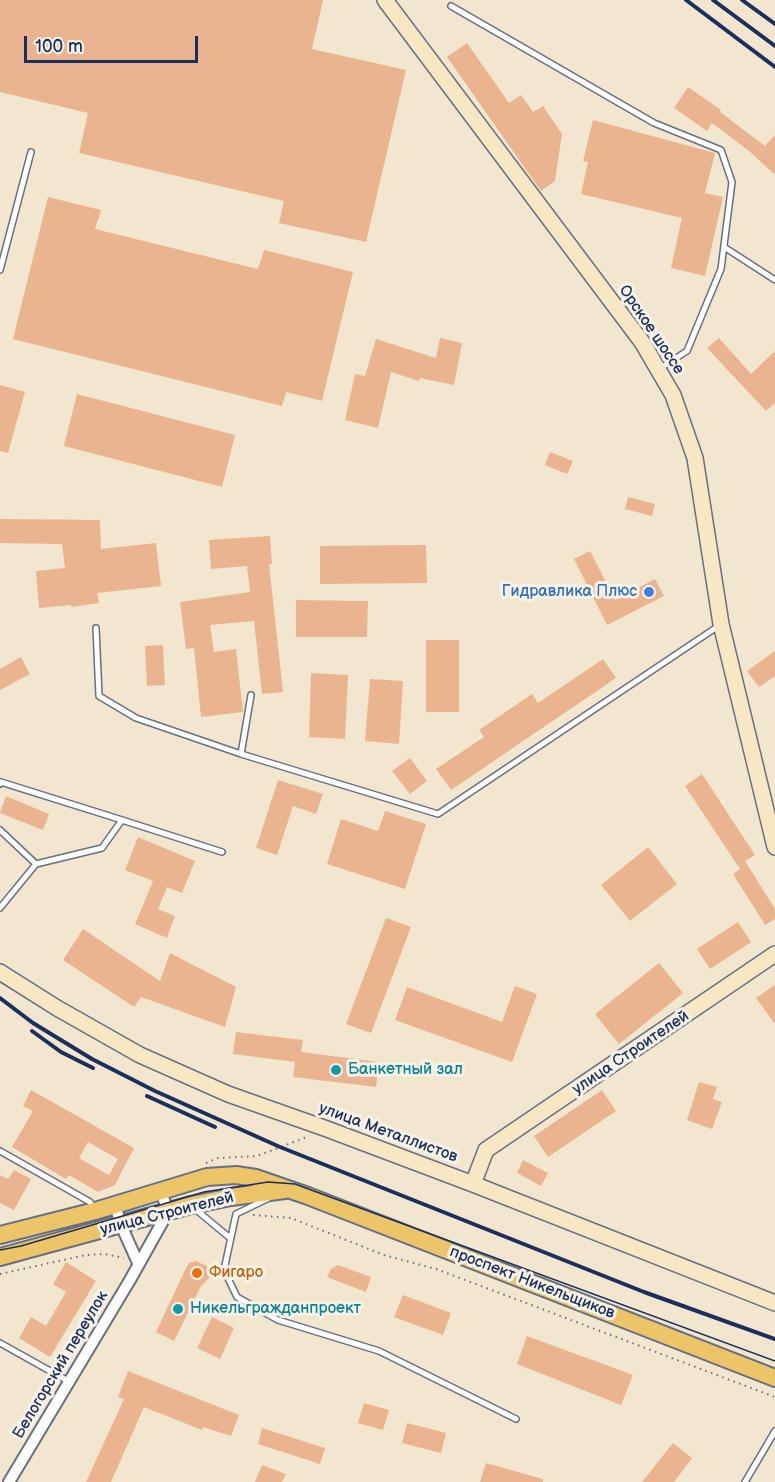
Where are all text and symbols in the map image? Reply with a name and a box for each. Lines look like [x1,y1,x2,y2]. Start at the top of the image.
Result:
scale bar [27,24,201,62]
text: 100 m [35,36,83,57]
street label: Орское шоссе [614,282,688,378]
place label: Гидравлика Плюс [502,582,637,602]
marker: Гидравлика Плюс [642,585,656,599]
street label: улица Строителей [569,1007,693,1099]
place label: Банкетный зал [348,1060,463,1080]
marker: Банкетный зал [329,1063,343,1077]
street label: улица Металлистов [316,1099,460,1167]
street label: улица Строителей [98,1188,236,1240]
street label: проспект Никельщиков [447,1243,617,1323]
place label: Фигаро [209,1263,263,1283]
marker: Фигаро [190,1266,204,1280]
street label: Белогорский переулок [9,1288,113,1442]
place label: Никельгражданпроект [190,1299,361,1319]
marker: Никельгражданпроект [171,1302,185,1316]

